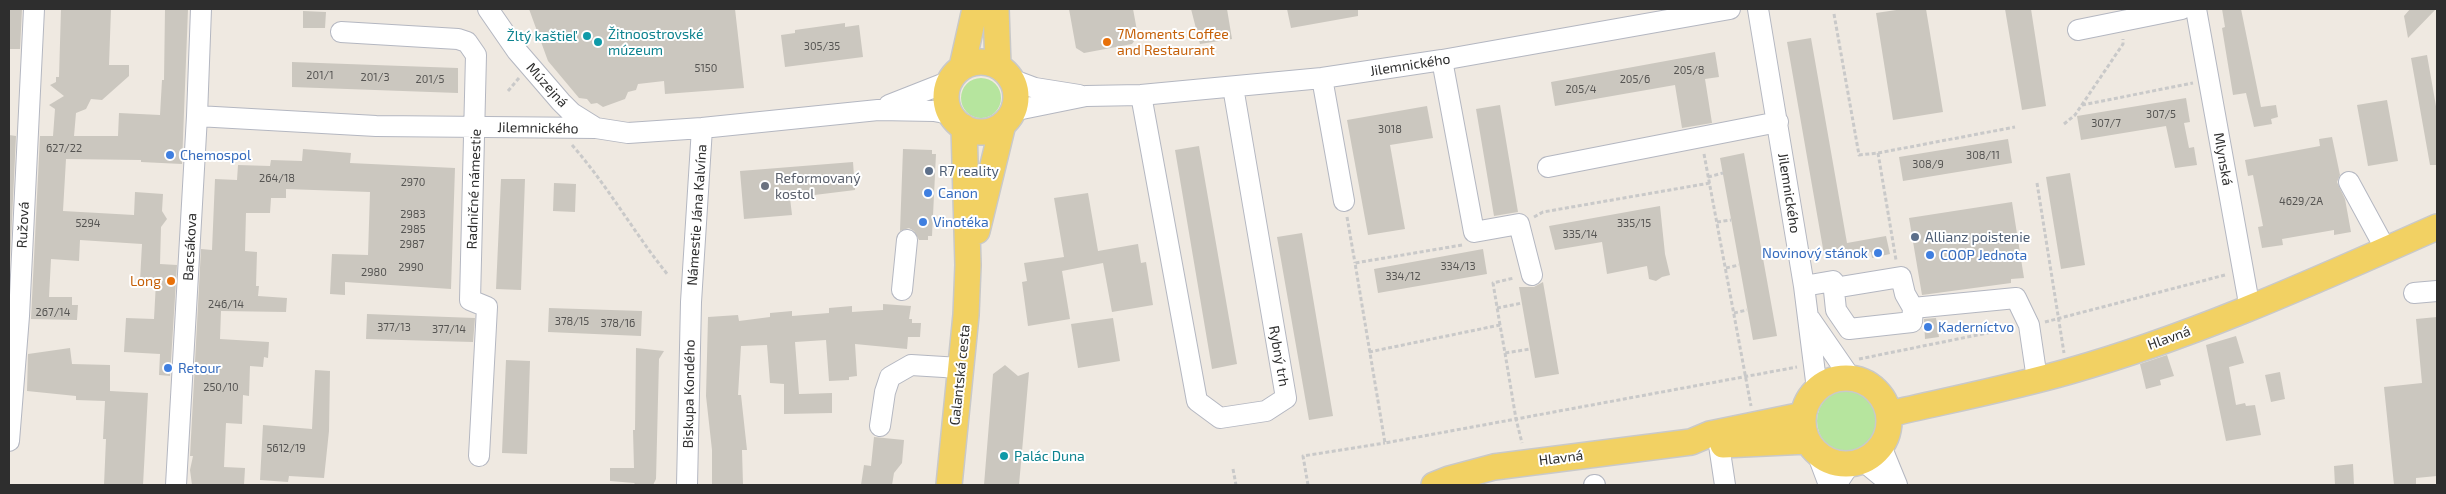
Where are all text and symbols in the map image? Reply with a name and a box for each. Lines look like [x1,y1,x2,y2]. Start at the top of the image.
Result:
place label: Žitnoostrovské múzeum [608,26,703,58]
place label: 7Moments Coffee and Restaurant [1117,26,1229,58]
place label: Žltý kaštieľ [507,28,577,44]
marker: Žltý kaštieľ [581,30,593,42]
marker: Žitnoostrovské múzeum [592,36,604,48]
marker: 7Moments Coffee and Restaurant [1101,36,1113,48]
house number: 305/35 [804,39,840,53]
street label: Jilemnického [1369,50,1451,80]
street label: Múzejná [523,59,571,111]
house number: 5150 [695,61,717,75]
house number: 205/8 [1673,63,1705,77]
house number: 201/1 [306,68,334,82]
house number: 201/3 [361,70,389,84]
house number: 201/5 [416,72,444,86]
house number: 205/6 [1620,72,1650,86]
house number: 205/4 [1565,82,1597,96]
house number: 307/5 [2146,107,2176,121]
house number: 307/7 [2091,116,2121,130]
street label: Jilemnického [497,119,579,137]
house number: 3018 [1378,122,1402,136]
street label: Radničné námestie [464,128,484,250]
street label: Mlynská [2210,131,2236,187]
house number: 627/22 [46,141,82,155]
street label: Námestie Jána Kalvína [684,144,710,286]
place label: Chemospol [180,147,251,163]
house number: 308/11 [1966,148,2000,162]
marker: Chemospol [164,149,176,161]
street label: Jilemnického [1774,152,1804,234]
house number: 308/9 [1912,157,1944,171]
place label: R7 reality [939,163,999,179]
marker: R7 reality [923,165,935,177]
place label: Reformovaný kostol [775,170,861,202]
house number: 264/18 [259,171,295,185]
house number: 2970 [401,175,425,189]
marker: Reformovaný kostol [759,180,771,192]
place label: Canon [938,185,978,201]
marker: Canon [922,187,934,199]
house number: 4629/2A [2279,194,2323,208]
street label: Ružová [13,201,33,249]
house number: 2983 [400,207,426,221]
street label: Bacsákova [180,213,200,281]
place label: Vinotéka [933,214,989,230]
house number: 5294 [75,216,101,230]
marker: Vinotéka [917,216,929,228]
house number: 335/15 [1617,216,1651,230]
house number: 2985 [400,222,426,236]
house number: 335/14 [1563,227,1597,241]
place label: Allianz poistenie [1925,229,2030,245]
marker: Allianz poistenie [1909,231,1921,243]
house number: 2987 [400,237,424,251]
place label: Novinový stánok [1762,245,1868,261]
marker: Novinový stánok [1872,247,1884,259]
place label: COOP Jednota [1940,247,2027,263]
marker: COOP Jednota [1924,249,1936,261]
house number: 334/13 [1440,259,1476,273]
house number: 2990 [398,260,424,274]
house number: 2980 [361,265,387,279]
house number: 334/12 [1385,269,1421,283]
place label: Long [130,273,161,289]
marker: Long [165,275,177,287]
house number: 246/14 [208,297,244,311]
house number: 267/14 [36,305,70,319]
house number: 378/15 [555,314,589,328]
house number: 378/16 [601,316,635,330]
place label: Kaderníctvo [1938,319,2014,335]
house number: 377/13 [377,320,411,334]
marker: Kaderníctvo [1922,321,1934,333]
house number: 377/14 [432,322,466,336]
street label: Hlavná [2145,323,2193,353]
street label: Galantská cesta [946,324,974,426]
street label: Rybný trh [1265,324,1293,388]
street label: Biskupa Kondého [680,339,698,449]
place label: Retour [178,360,221,376]
marker: Retour [162,362,174,374]
house number: 250/10 [203,380,239,394]
house number: 5612/19 [266,441,306,455]
street label: Hlavná [1538,447,1584,469]
place label: Palác Duna [1014,448,1085,464]
marker: Palác Duna [998,450,1010,462]

